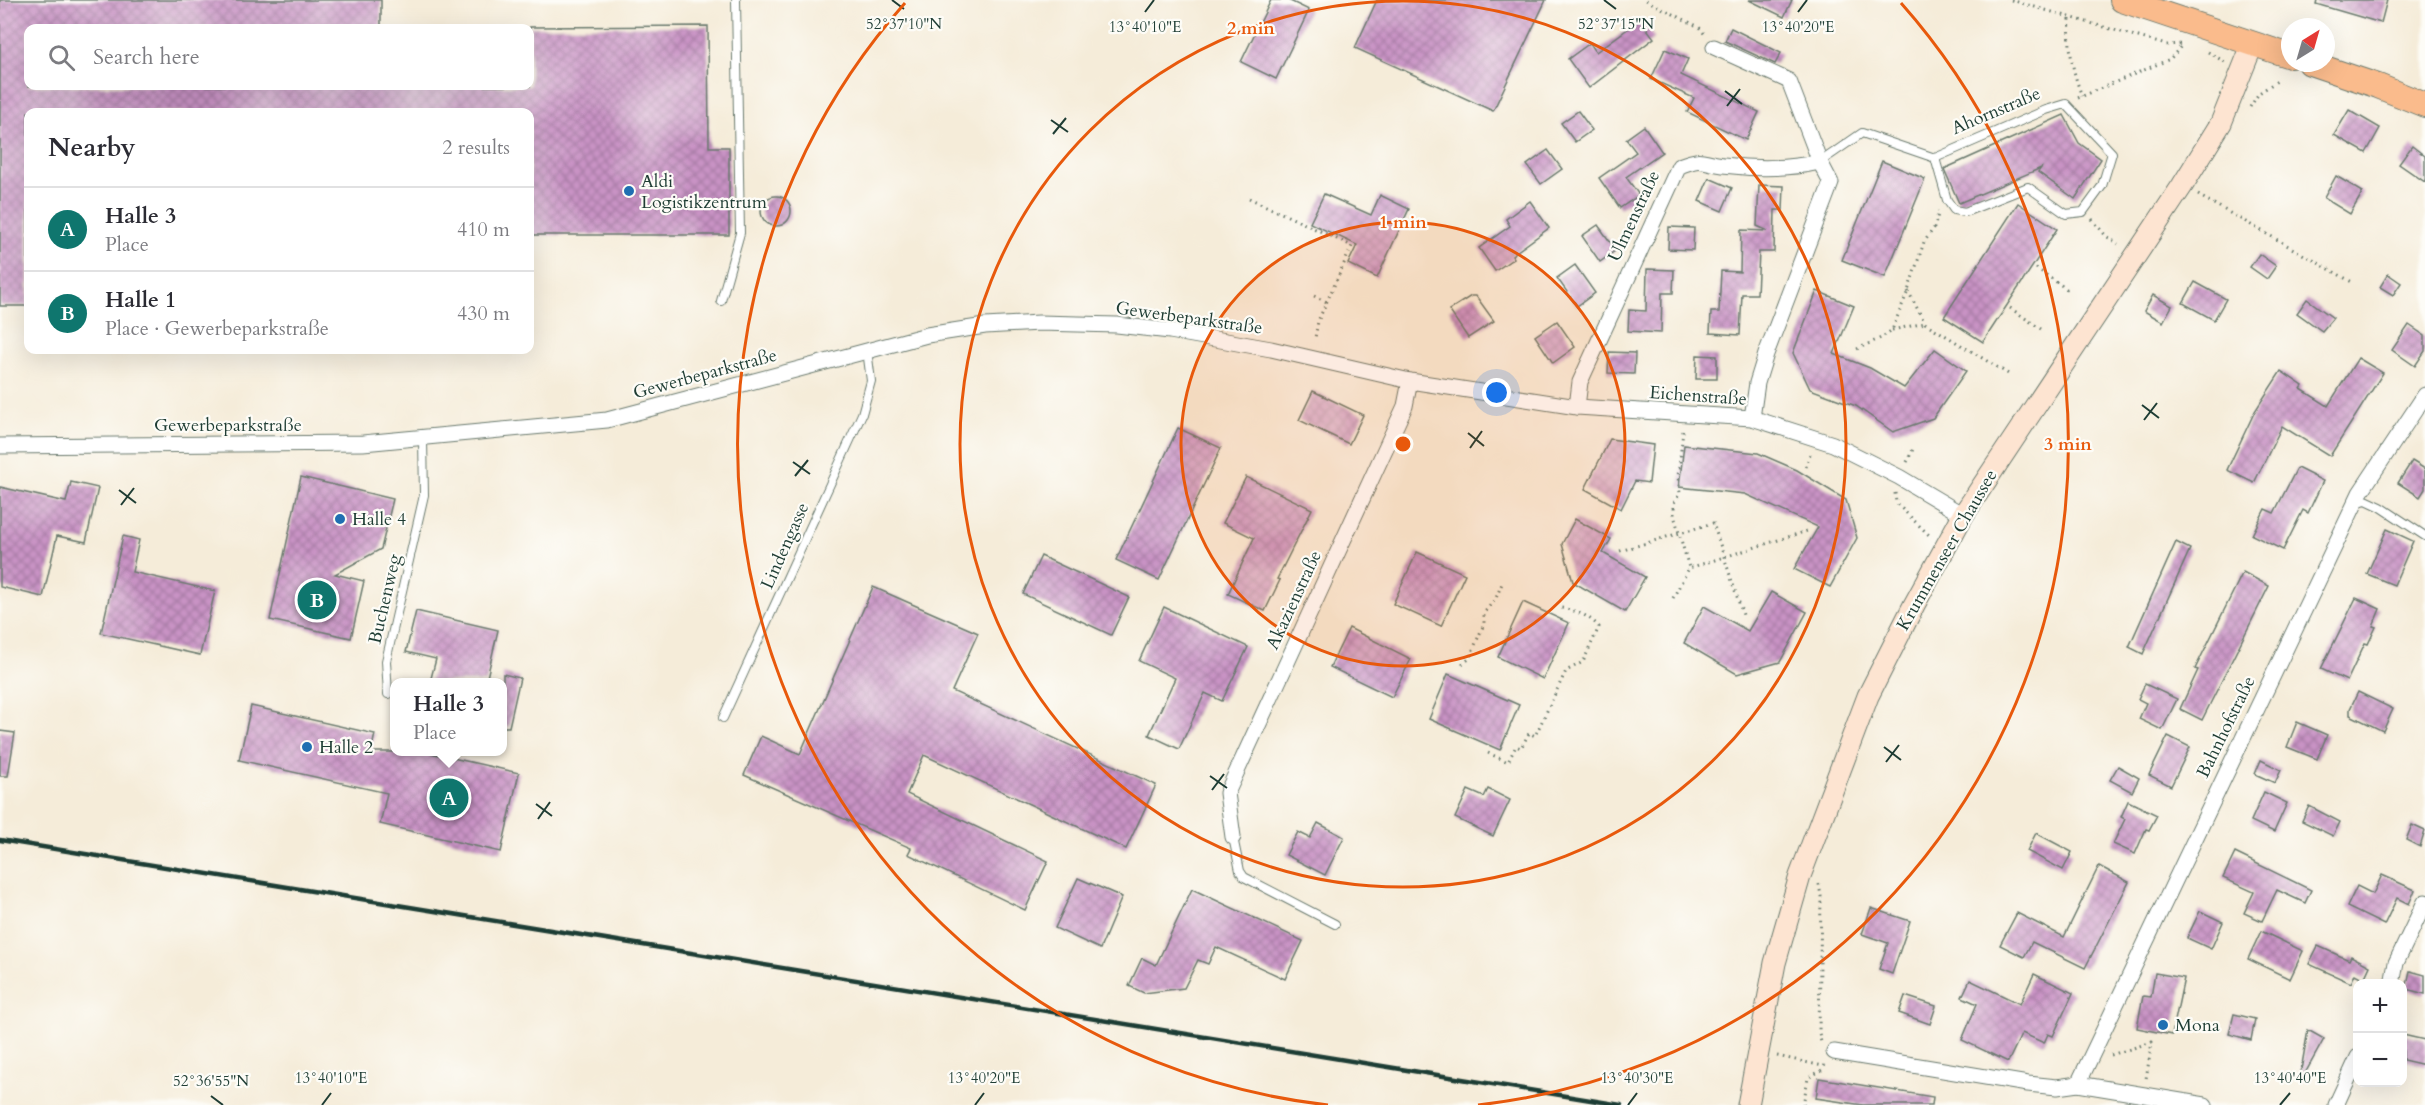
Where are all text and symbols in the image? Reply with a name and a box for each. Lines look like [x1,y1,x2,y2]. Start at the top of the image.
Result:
text: 52°37'10"N [866,14,942,34]
text: 52°37'15"N [1578,14,1654,34]
text: 2 min [1227,16,1275,41]
text: 13°40'10"E [1109,17,1181,37]
text: 13°40'20"E [1762,17,1834,37]
north arrow [2281,18,2335,72]
search box [24,24,534,90]
icon: search [45,41,78,74]
text: Search here [93,42,200,72]
street label: Ahornstraße [1948,81,2044,141]
text: Nearby [48,130,136,165]
text: 2 results [442,134,510,161]
street label: Ulmenstraße [1602,166,1666,266]
place label: Aldi Logistikzentrum [641,169,768,215]
marker: Aldi Logistikzentrum [622,184,636,198]
text: Halle 3 [105,201,176,231]
text: 1 min [1379,210,1427,235]
text: A [60,216,75,243]
text: 410 m [457,216,510,243]
text: Place [105,231,149,258]
text: Halle 1 [105,285,176,315]
street label: Gewerbeparkstraße [1114,295,1264,341]
text: B [60,300,75,327]
text: 430 m [457,300,510,327]
text: Place · Gewerbeparkstraße [105,315,329,342]
street label: Gewerbeparkstraße [630,343,780,405]
your location [1482,378,1511,407]
street label: Eichenstraße [1648,380,1748,412]
street label: Gewerbeparkstraße [154,413,302,438]
text: 3 min [2044,432,2092,457]
centre of rings [1393,434,1413,454]
street label: Krummenseer Chaussee [1891,465,2003,635]
street label: Lindengasse [755,499,815,593]
place label: Halle 4 [352,507,406,532]
marker: Halle 4 [333,512,347,526]
street label: Akazienstraße [1260,546,1328,654]
street label: Buchenweg [363,551,408,646]
pin: B [298,578,336,622]
street label: Bahnhofstraße [2191,672,2261,782]
popup [390,678,507,756]
text: Halle 3 [413,689,484,719]
text: Place [413,719,457,746]
place label: Halle 2 [319,735,373,760]
marker: Halle 2 [300,740,314,754]
pin: A [430,776,468,820]
map controls [2353,979,2407,1087]
button: + [2353,979,2407,1033]
place label: Mona [2175,1013,2220,1038]
marker: Mona [2156,1018,2170,1032]
button: − [2353,1033,2407,1087]
text: 13°40'10"E [295,1068,367,1088]
text: 13°40'20"E [948,1068,1020,1088]
text: 13°40'30"E [1601,1068,1673,1088]
text: 13°40'40"E [2254,1068,2326,1088]
text: 52°36'55"N [173,1071,249,1091]

